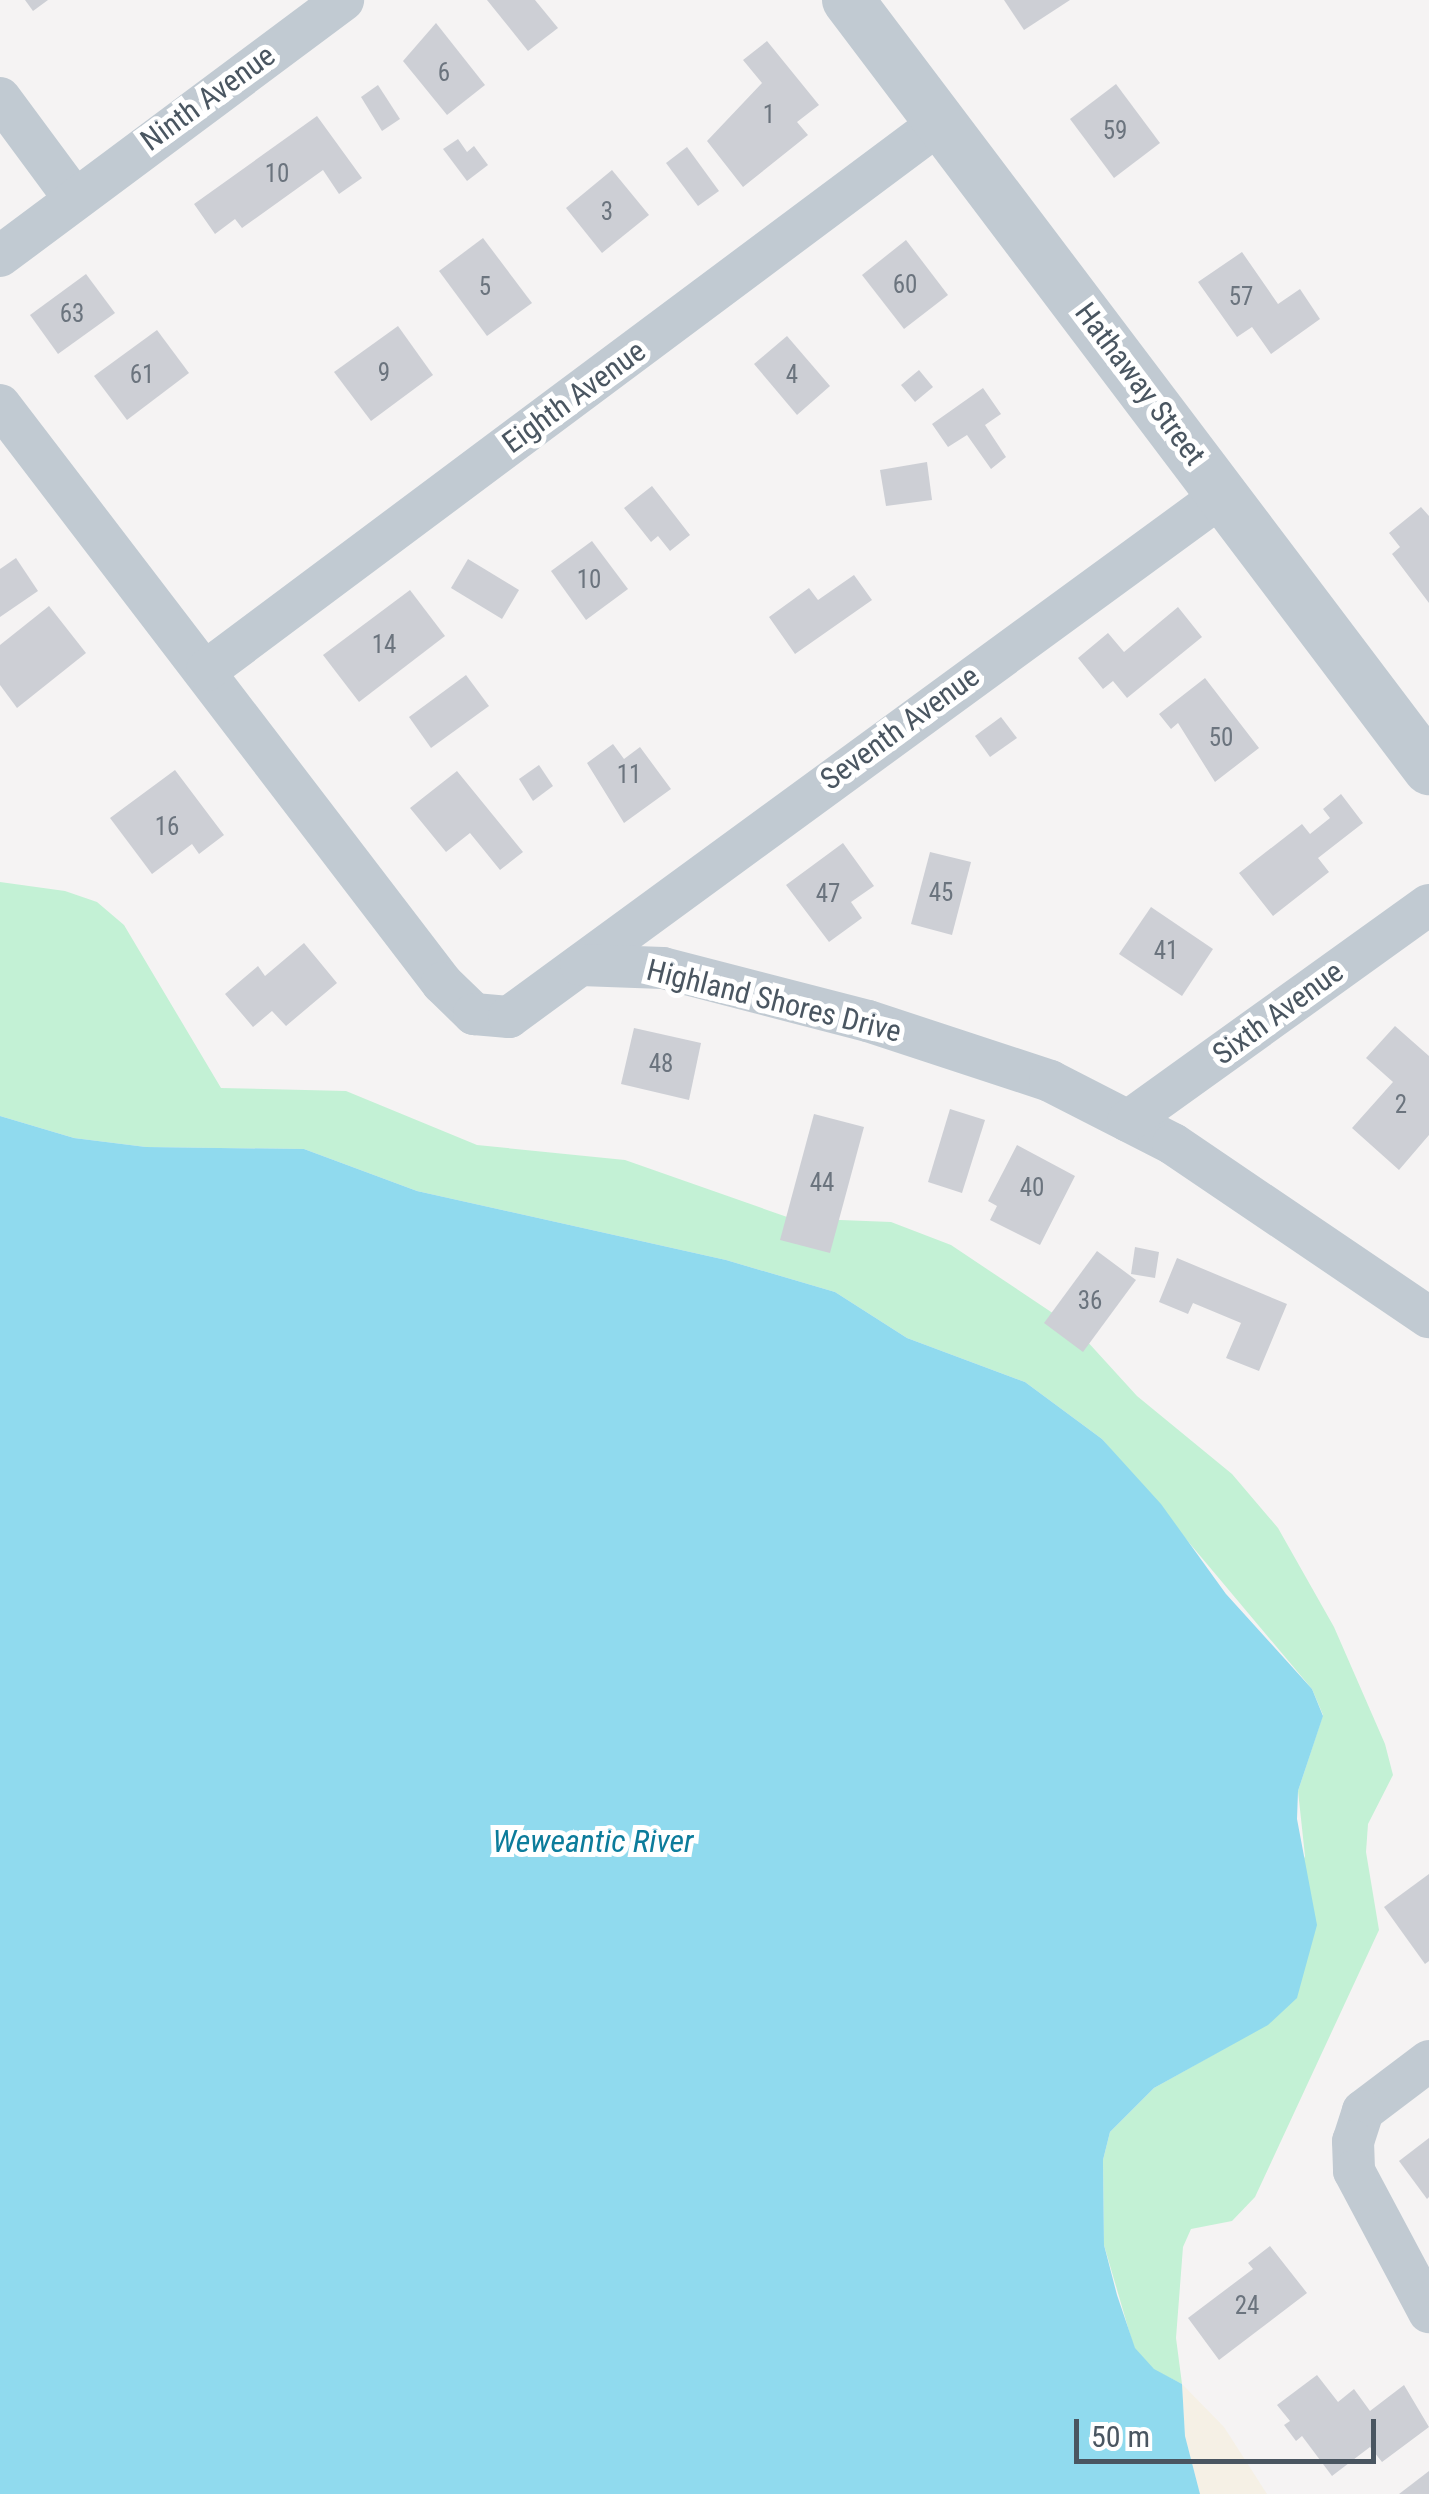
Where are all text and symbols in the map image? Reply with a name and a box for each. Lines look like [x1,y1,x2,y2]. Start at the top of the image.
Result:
street label: Ninth Avenue [134,37,282,159]
house number: 6 [438,58,450,88]
house number: 1 [763,100,775,130]
house number: 59 [1103,116,1127,146]
house number: 10 [265,159,289,189]
house number: 3 [601,197,613,227]
house number: 60 [893,270,917,300]
house number: 5 [479,272,491,302]
house number: 57 [1229,282,1253,312]
street label: Hathaway Street [1067,296,1213,472]
house number: 63 [60,299,84,329]
street label: Eighth Avenue [496,333,652,461]
house number: 9 [378,358,390,388]
house number: 61 [130,360,154,390]
house number: 4 [786,360,798,390]
house number: 10 [577,565,601,595]
house number: 14 [372,630,396,660]
street label: Seventh Avenue [814,658,986,798]
house number: 50 [1209,723,1233,753]
house number: 11 [617,760,641,790]
house number: 16 [155,812,179,842]
house number: 45 [929,878,953,908]
house number: 47 [816,879,840,909]
house number: 41 [1154,936,1178,966]
street label: Highland Shores Drive [643,952,905,1050]
street label: Sixth Avenue [1206,954,1350,1072]
house number: 48 [649,1049,673,1079]
house number: 2 [1395,1090,1407,1120]
house number: 44 [810,1168,834,1198]
house number: 40 [1020,1173,1044,1203]
house number: 36 [1078,1286,1102,1316]
water label: Weweantic River [493,1822,693,1860]
house number: 24 [1235,2291,1259,2321]
scale bar [1079,2399,1382,2461]
text: 50 m [1091,2419,1150,2454]

